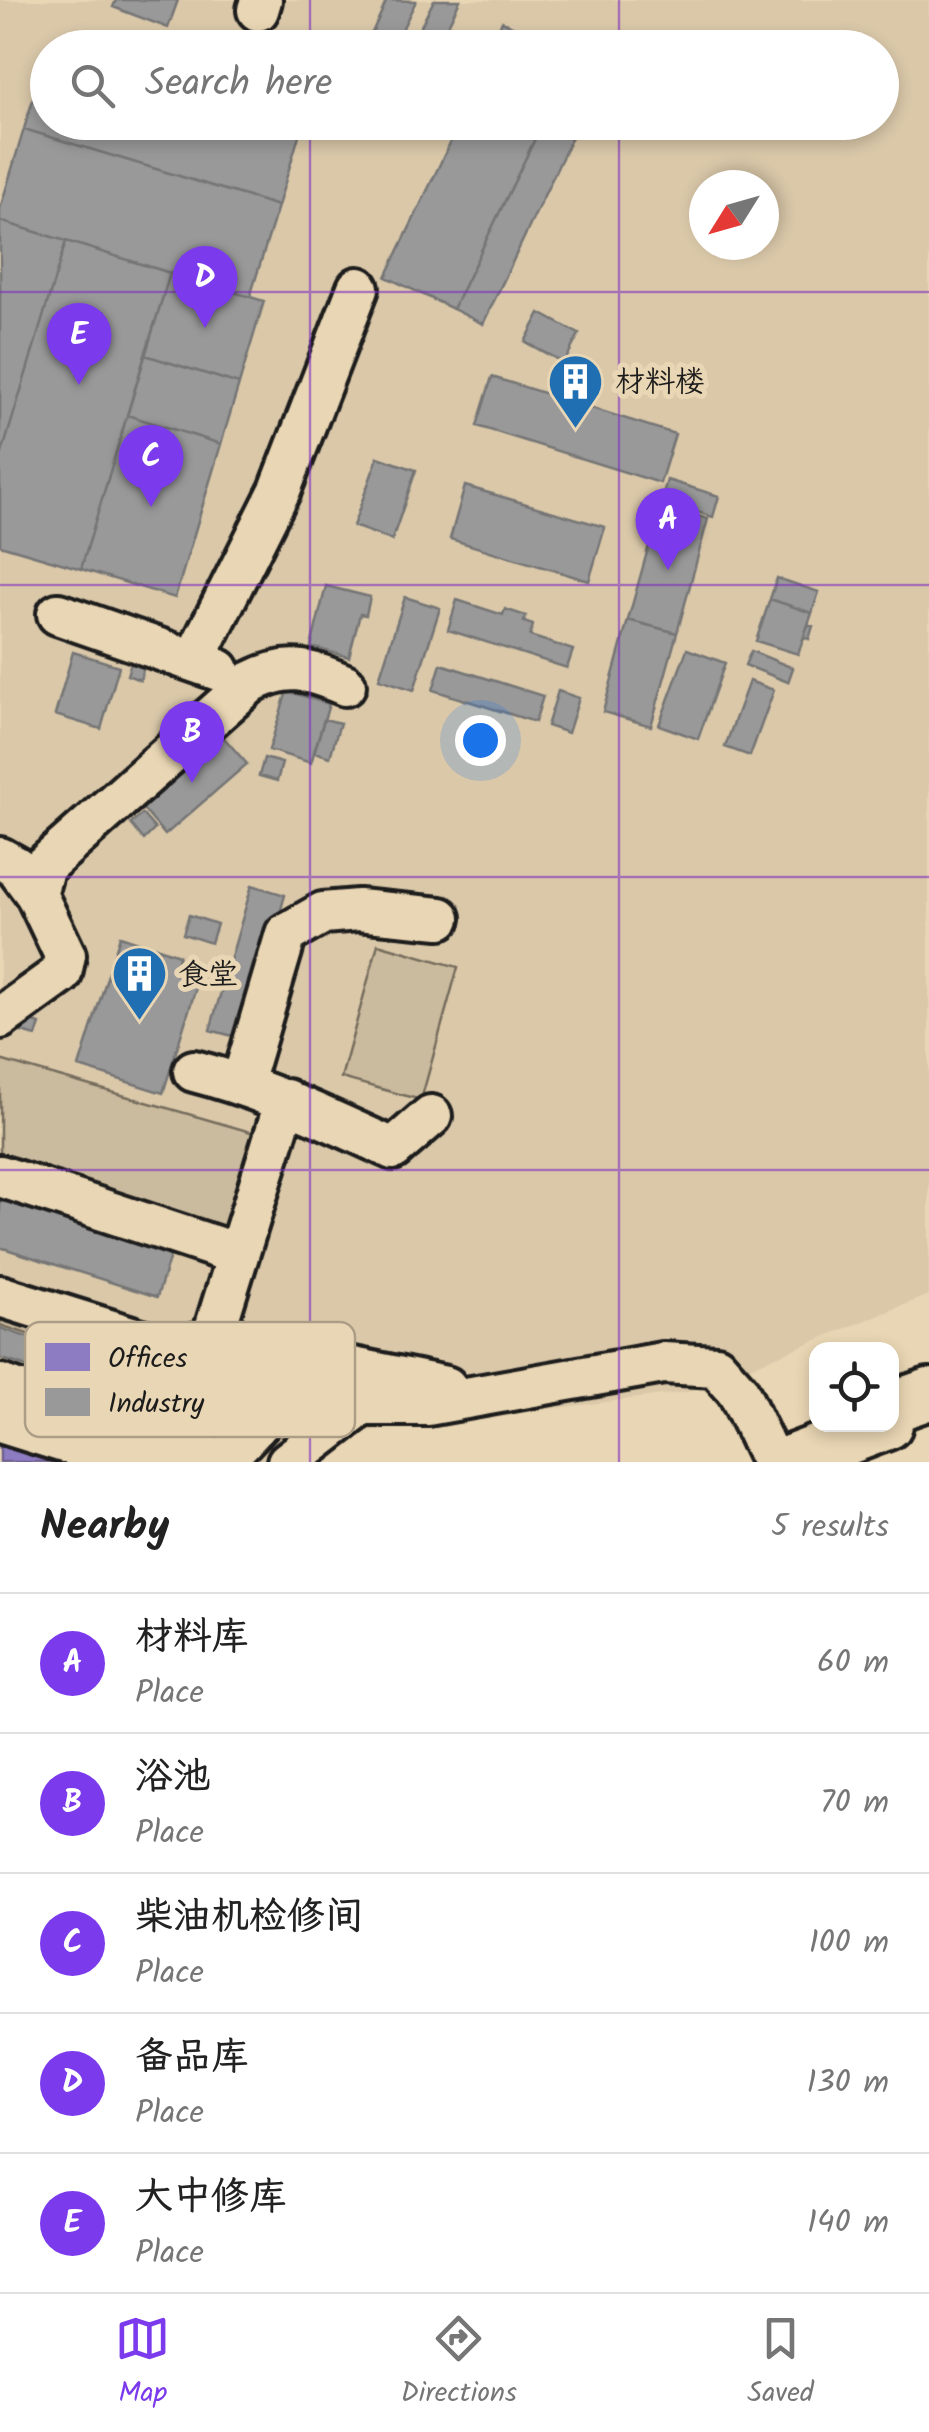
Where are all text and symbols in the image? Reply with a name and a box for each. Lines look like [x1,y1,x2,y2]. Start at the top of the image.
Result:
search box [30,30,899,140]
text: Search here [145,55,332,115]
icon: search [65,58,120,113]
north arrow [689,170,779,260]
pin: D [172,245,238,328]
pin: E [46,302,112,385]
building icon: 材料楼 [546,351,606,430]
place label: 材料楼 [615,359,705,407]
pin: C [118,424,184,507]
pin: A [636,488,700,570]
pin: B [160,700,224,783]
your location [455,715,506,766]
building icon: 食堂 [109,944,169,1023]
place label: 食堂 [178,952,238,1000]
legend [25,1322,355,1437]
text: Offices [108,1337,188,1382]
map controls [809,1342,899,1432]
button: locate [809,1342,899,1432]
text: Industry [108,1382,205,1427]
text: Nearby [40,1494,169,1561]
text: 5 results [771,1502,889,1553]
text: 材料库 [135,1608,249,1668]
text: A [62,1638,83,1689]
text: 60 m [817,1638,889,1689]
text: Place [135,1668,204,1719]
text: 浴池 [135,1748,211,1808]
text: B [63,1778,82,1829]
text: 70 m [820,1778,889,1829]
text: Place [135,1808,204,1859]
text: 柴油机检修间 [135,1888,363,1948]
text: C [63,1918,82,1969]
text: 100 m [809,1918,889,1969]
text: Place [135,1948,204,1999]
text: 备品库 [135,2028,249,2088]
text: D [62,2058,83,2109]
text: 130 m [806,2058,889,2109]
text: Place [135,2088,204,2139]
text: 大中修库 [135,2168,287,2228]
text: E [64,2198,81,2249]
text: 140 m [807,2198,889,2249]
text: Place [135,2228,204,2279]
tab: Map [115,2311,170,2416]
tab: Directions [401,2311,517,2416]
tab: Saved [747,2311,814,2416]

